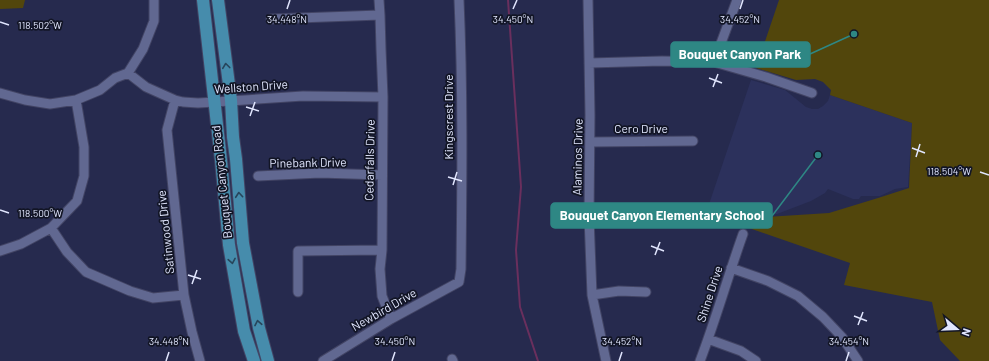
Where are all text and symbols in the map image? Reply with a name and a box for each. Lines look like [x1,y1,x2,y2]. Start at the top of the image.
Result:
text: 34.448°N [267,13,307,25]
text: 34.450°N [493,13,533,25]
text: 34.452°N [720,13,760,25]
text: 118.502°W [18,19,62,31]
callout: Bouquet Canyon Park [671,42,810,67]
text: Bouquet Canyon Park [679,46,801,62]
one-way arrow [222,63,231,69]
street label: Kingscrest Drive [441,74,455,160]
street label: Wellston Drive [214,76,288,96]
street label: Alaminos Drive [569,118,585,196]
street label: Cedarfalls Drive [361,119,377,201]
street label: Cero Drive [614,121,668,135]
street label: Bouquet Canyon Road [208,125,234,239]
street label: Pinebank Drive [269,154,347,170]
text: 118.504°W [927,165,971,177]
street label: Satinwood Drive [154,190,176,275]
one-way arrow [234,192,243,198]
callout: Bouquet Canyon Elementary School [551,203,772,228]
text: 118.500°W [18,207,62,219]
text: Bouquet Canyon Elementary School [560,207,764,223]
one-way arrow [227,258,235,264]
street label: Shine Drive [693,264,725,324]
street label: Newbird Drive [349,285,418,333]
north arrow [937,309,977,349]
one-way arrow [254,320,263,326]
text: N [960,327,974,338]
text: 34.448°N [149,335,189,347]
text: 34.450°N [375,335,415,347]
text: 34.452°N [602,335,642,347]
text: 34.454°N [829,335,869,347]

